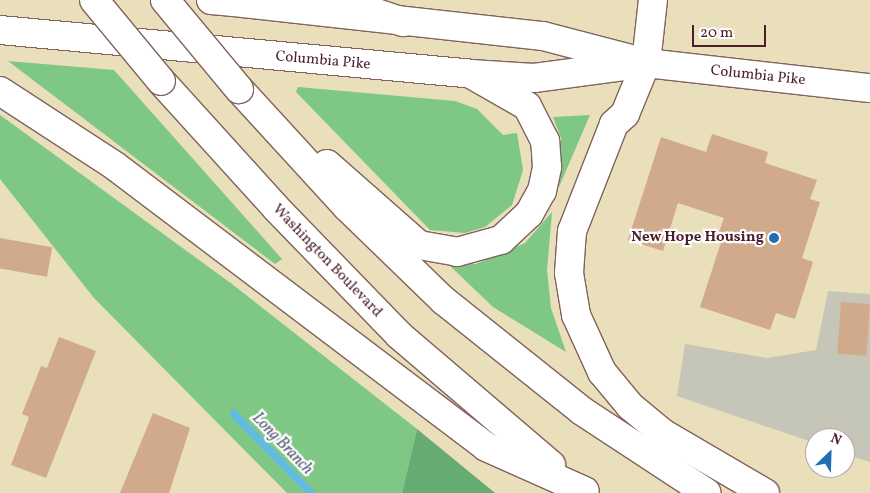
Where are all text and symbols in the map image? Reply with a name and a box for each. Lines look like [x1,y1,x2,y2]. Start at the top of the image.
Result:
scale bar [695,15,769,47]
text: 20 m [700,23,733,44]
street label: Columbia Pike [275,48,371,74]
street label: Columbia Pike [710,62,806,90]
street label: Washington Boulevard [268,201,386,321]
place label: New Hope Housing [631,229,764,247]
marker: New Hope Housing [768,232,780,244]
water label: Long Branch [248,409,316,479]
north arrow [805,428,855,478]
text: N [827,429,844,450]

